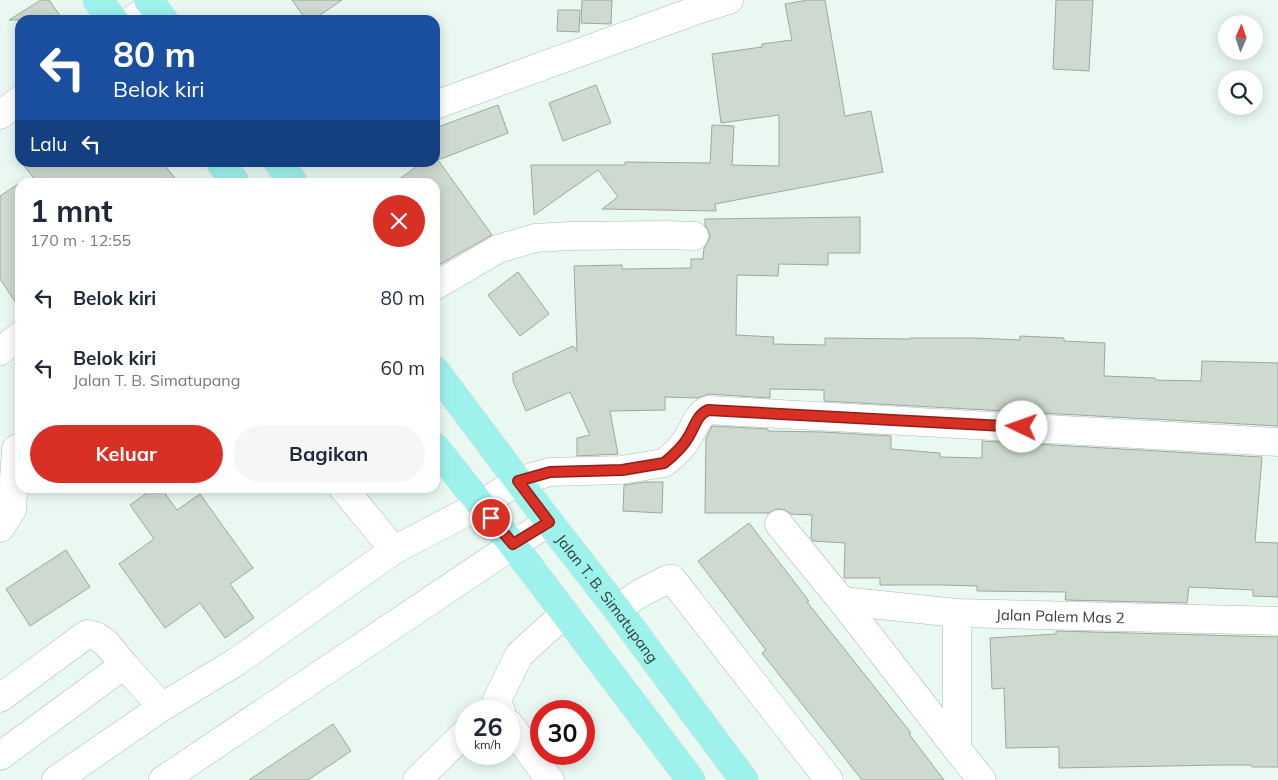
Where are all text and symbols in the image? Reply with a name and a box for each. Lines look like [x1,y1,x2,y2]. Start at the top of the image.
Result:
north arrow [1218,15,1262,60]
map controls [1218,15,1263,115]
text: 80 m [113,32,196,76]
icon: left [30,35,95,100]
button: search [1218,70,1263,115]
text: Belok kiri [113,75,205,103]
icon: left [77,130,105,158]
text: Lalu [30,132,67,156]
text: 1 mnt [30,192,113,230]
button: close [373,195,425,247]
text: 170 m · 12:55 [30,230,131,250]
icon: left [30,284,58,312]
text: Belok kiri [73,286,156,310]
text: 80 m [381,286,425,310]
text: Belok kiri [73,346,156,370]
icon: left [30,354,58,382]
text: 60 m [381,356,425,380]
text: Jalan T. B. Simatupang [73,370,240,390]
position arrow [995,400,1047,452]
button: Keluar [30,425,223,483]
button: Bagikan [233,425,425,483]
pin [470,497,512,539]
icon: arrive [477,504,505,532]
street label: Jalan T. B. Simatupang [552,530,663,666]
street label: Jalan Palem Mas 2 [996,604,1125,627]
speed limit sign: 30 [530,700,595,765]
text: 26 [472,711,503,742]
text: km/h [474,737,501,752]

